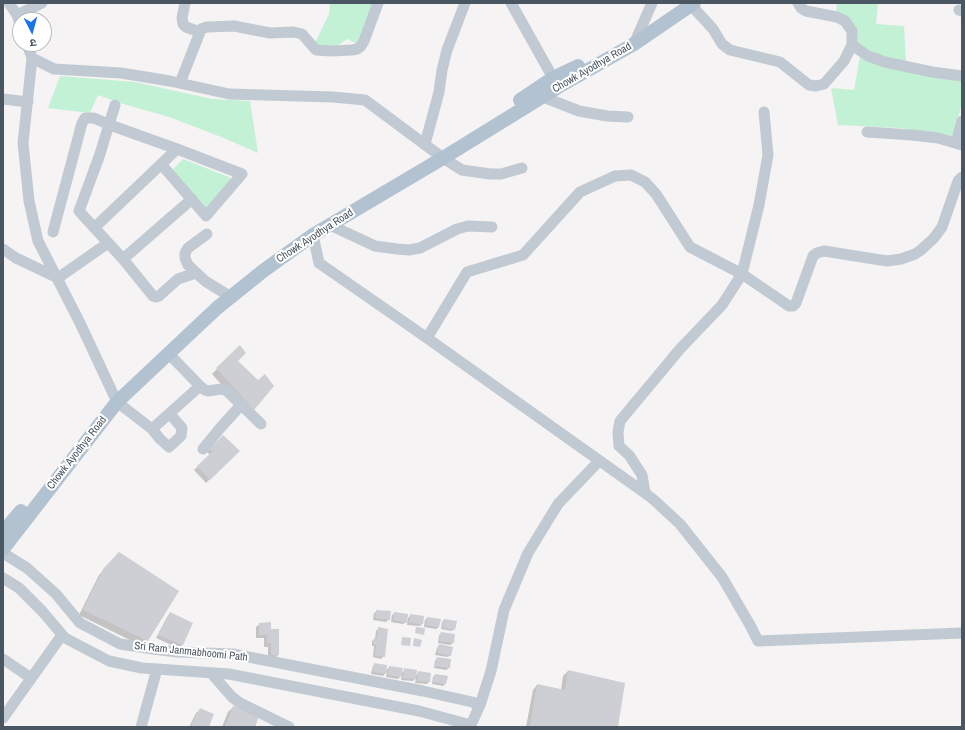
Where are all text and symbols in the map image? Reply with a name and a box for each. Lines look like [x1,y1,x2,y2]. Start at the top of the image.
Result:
north arrow [12,12,52,52]
text: उ [29,36,37,50]
street label: Chowk Ayodhya Road [550,40,634,96]
street label: Chowk Ayodhya Road [274,206,356,266]
street label: Chowk Ayodhya Road [44,414,110,492]
street label: Sri Ram Janmabhoomi Path [134,639,248,665]

